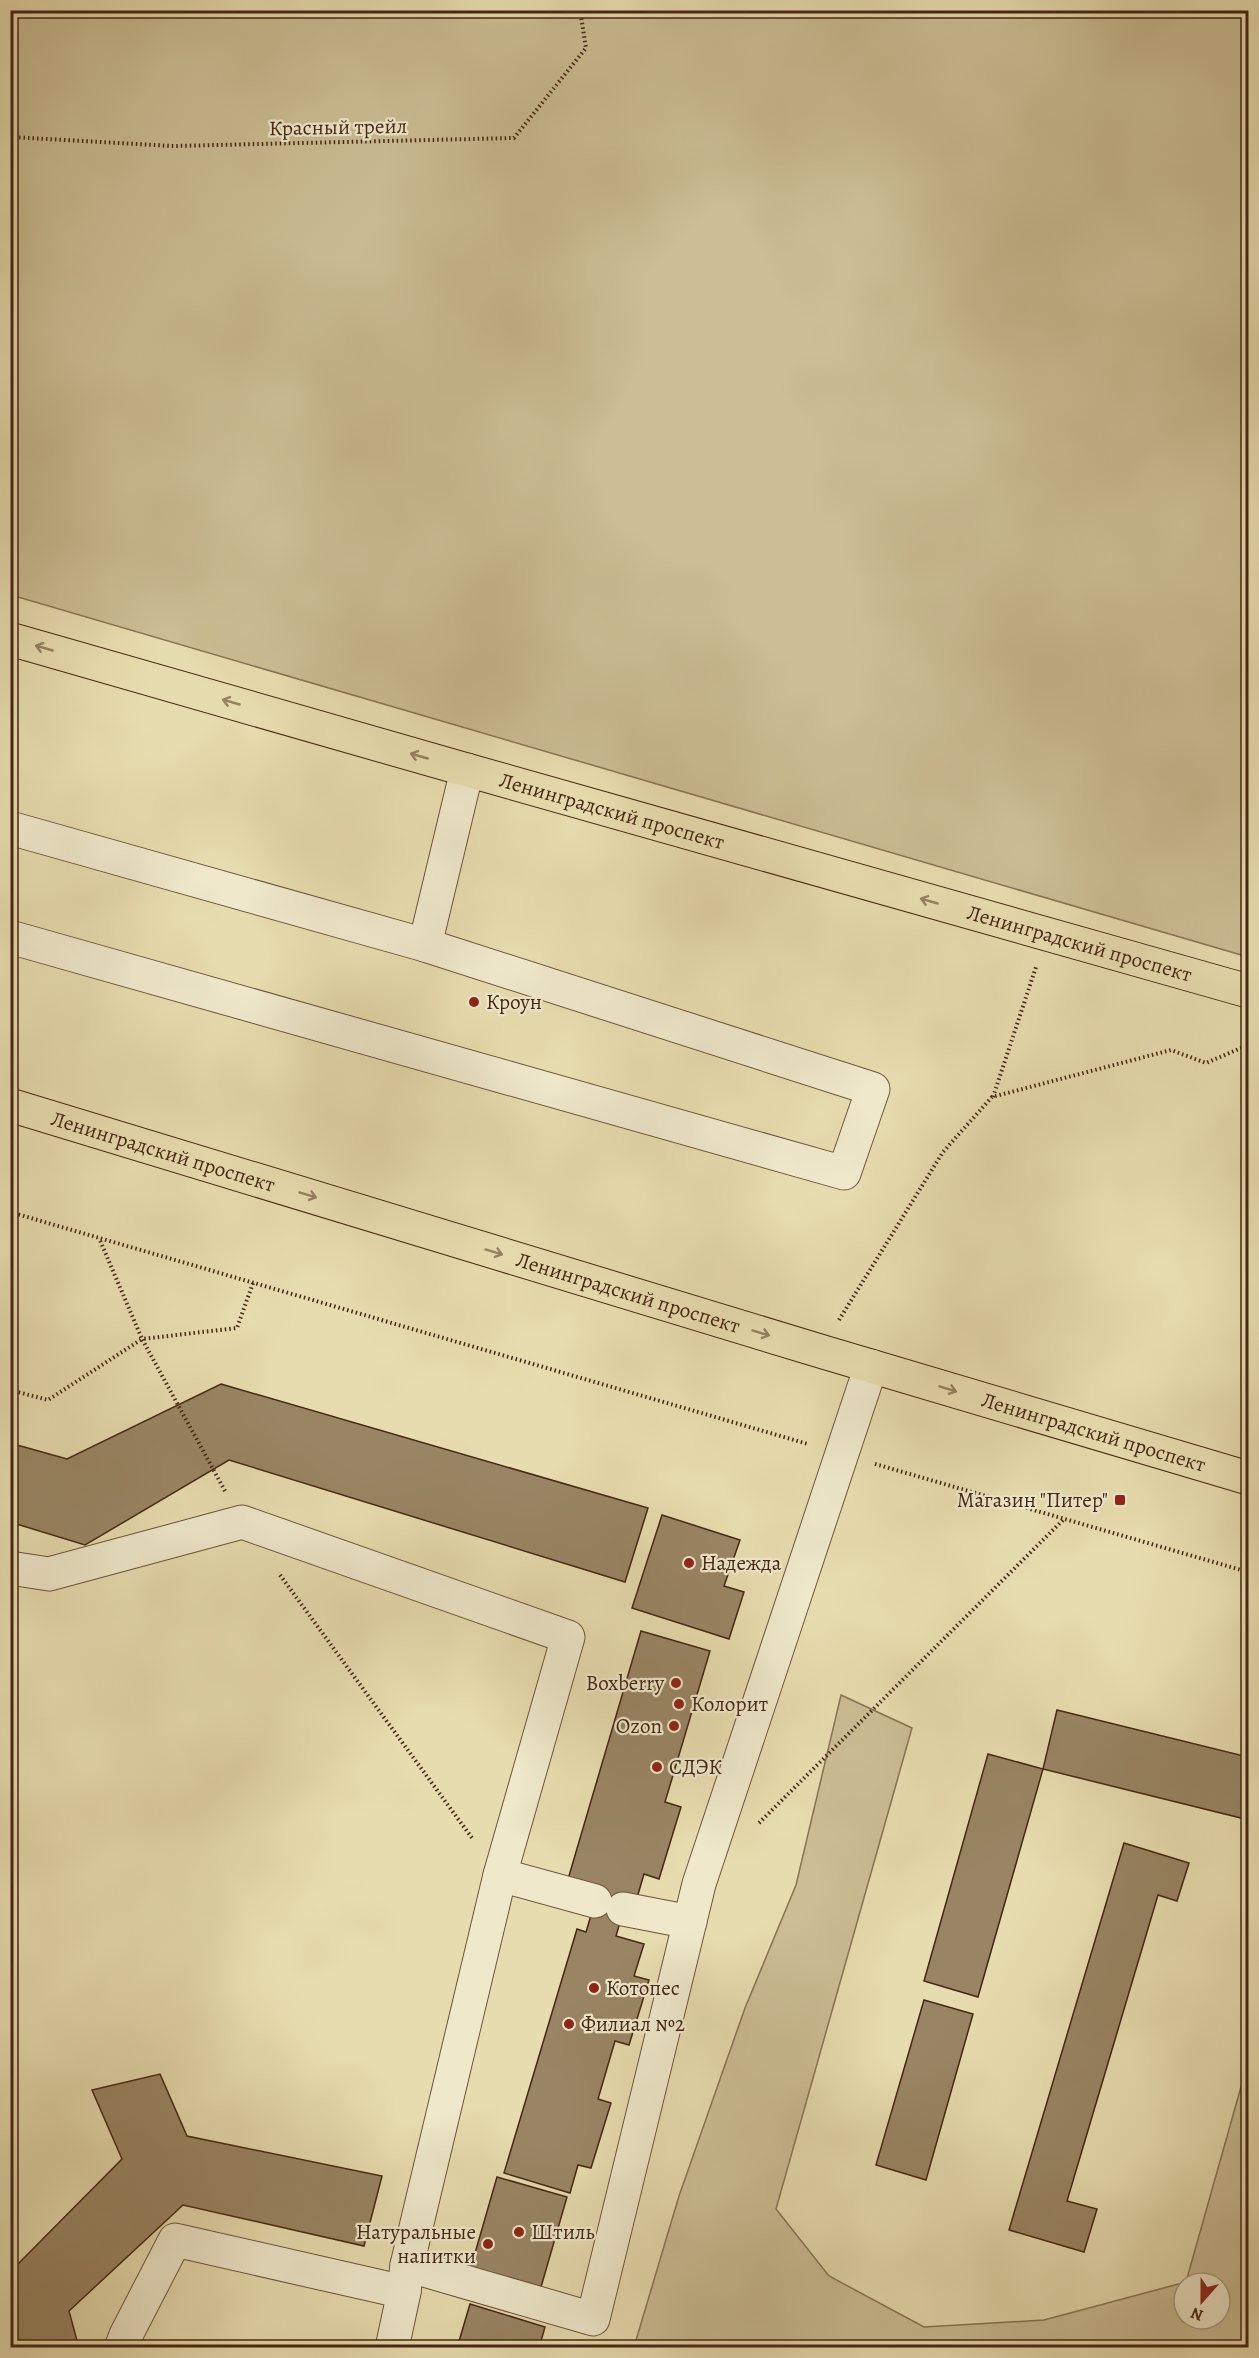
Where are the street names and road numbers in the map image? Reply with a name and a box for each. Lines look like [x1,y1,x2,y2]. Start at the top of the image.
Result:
street label: Красный трейл [269,112,407,142]
street label: Ленинградский проспект [496,766,728,856]
street label: Ленинградский проспект [964,898,1195,988]
street label: Ленинградский проспект [48,1104,278,1199]
street label: Ленинградский проспект [513,1246,744,1340]
street label: Ленинградский проспект [978,1386,1209,1479]

